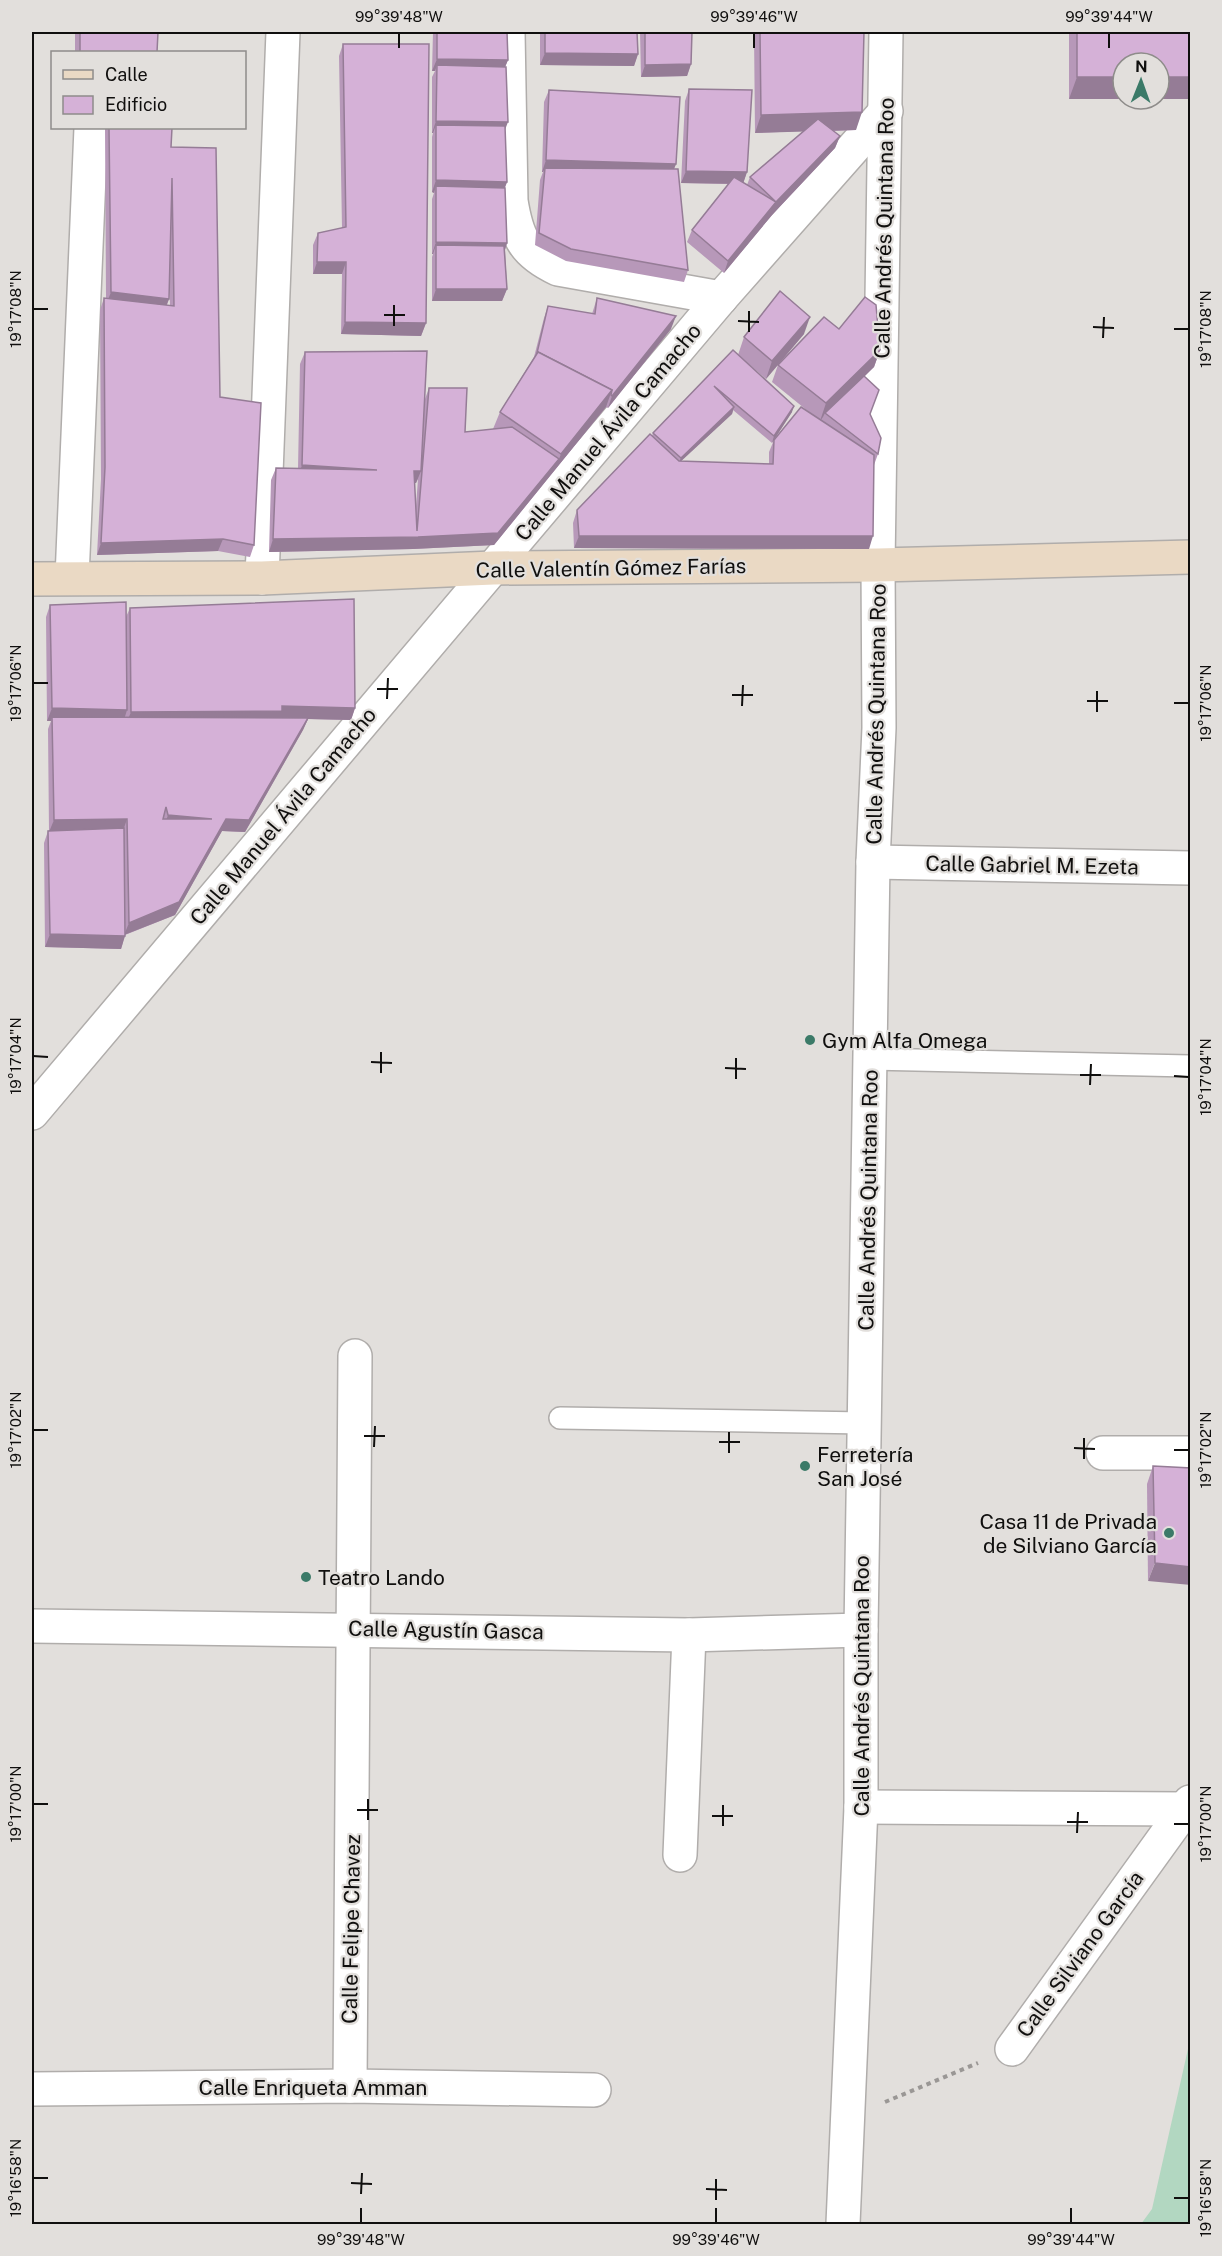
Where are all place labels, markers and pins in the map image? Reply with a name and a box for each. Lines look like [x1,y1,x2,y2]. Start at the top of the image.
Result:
place label: Gym Alfa Omega [822,1028,987,1053]
marker: Gym Alfa Omega [803,1033,817,1047]
place label: Ferretería San José [817,1442,913,1491]
marker: Ferretería San José [798,1459,812,1473]
place label: Casa 11 de Privada de Silviano García [980,1509,1157,1558]
marker: Casa 11 de Privada de Silviano García [1162,1526,1176,1540]
place label: Teatro Lando [318,1565,445,1590]
marker: Teatro Lando [299,1570,313,1584]

